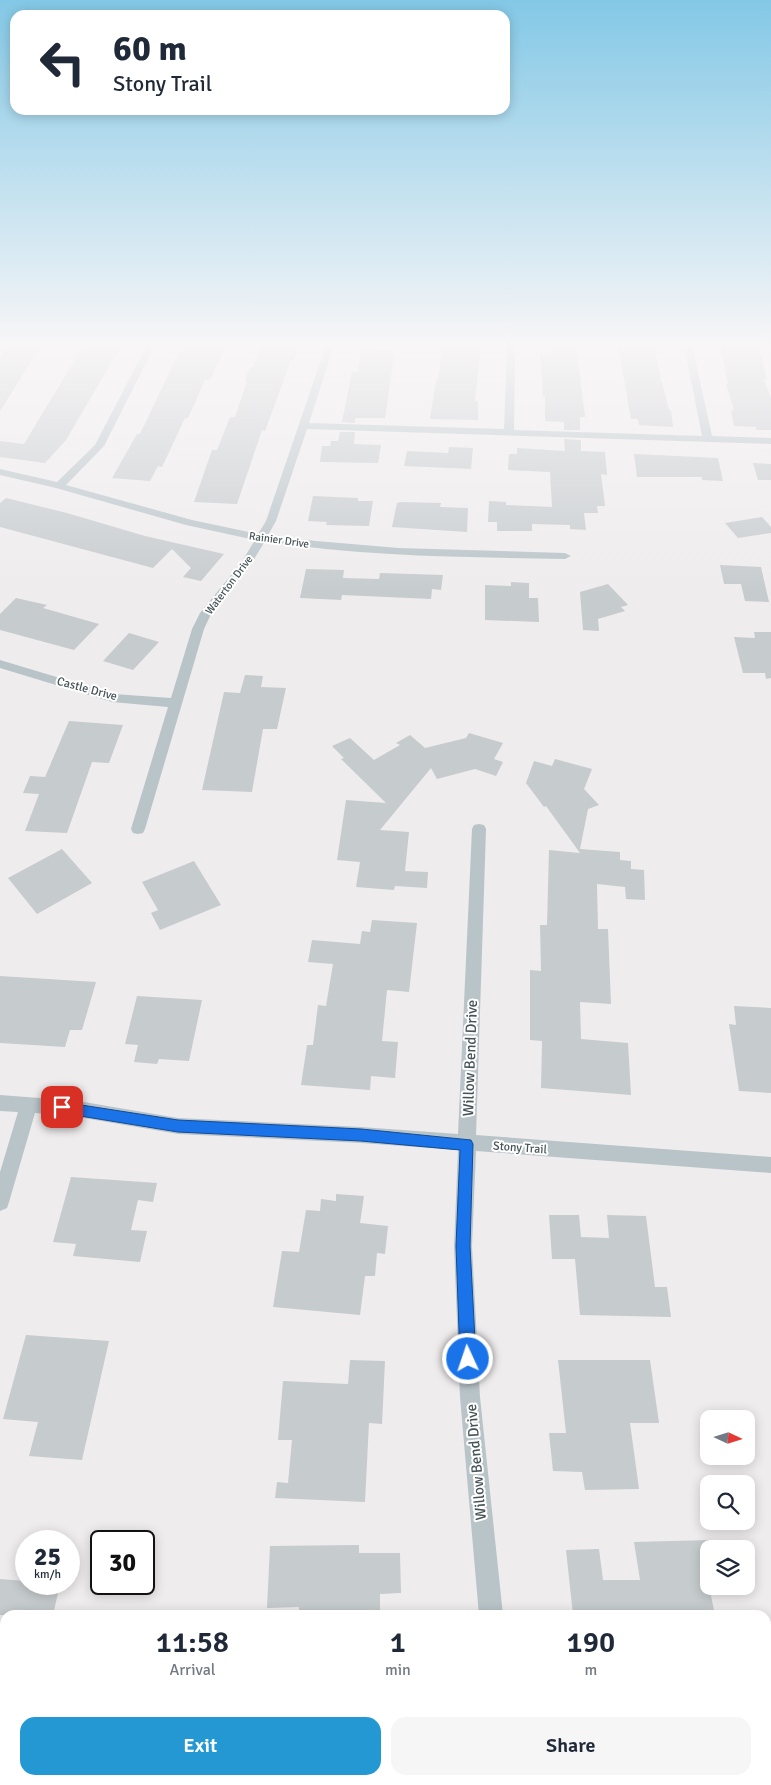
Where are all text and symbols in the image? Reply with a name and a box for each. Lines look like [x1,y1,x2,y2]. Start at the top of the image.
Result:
text: 60 m [113,27,187,70]
icon: left [30,30,95,95]
text: Stony Trail [113,70,212,97]
street label: Rainier Drive [248,529,310,551]
street label: Waterton Drive [203,553,255,617]
street label: Castle Drive [55,674,119,704]
street label: Willow Bend Drive [459,999,481,1117]
pin [41,1086,83,1128]
icon: arrive [48,1093,76,1121]
street label: Stony Trail [492,1139,548,1157]
position arrow [441,1332,493,1384]
street label: Willow Bend Drive [462,1403,490,1521]
north arrow [700,1410,755,1465]
map controls [700,1410,755,1595]
button: search [700,1475,755,1530]
speed limit sign: 30 [90,1530,155,1595]
button: layers [700,1540,755,1595]
text: 25 [34,1541,61,1572]
text: km/h [34,1567,61,1582]
text: 11:58 [156,1624,229,1661]
text: 1 [390,1624,406,1661]
text: 190 [567,1624,615,1661]
text: Arrival [169,1660,215,1680]
text: min [385,1660,411,1680]
text: m [584,1660,597,1680]
button: Exit [20,1717,381,1775]
button: Share [391,1717,751,1775]

